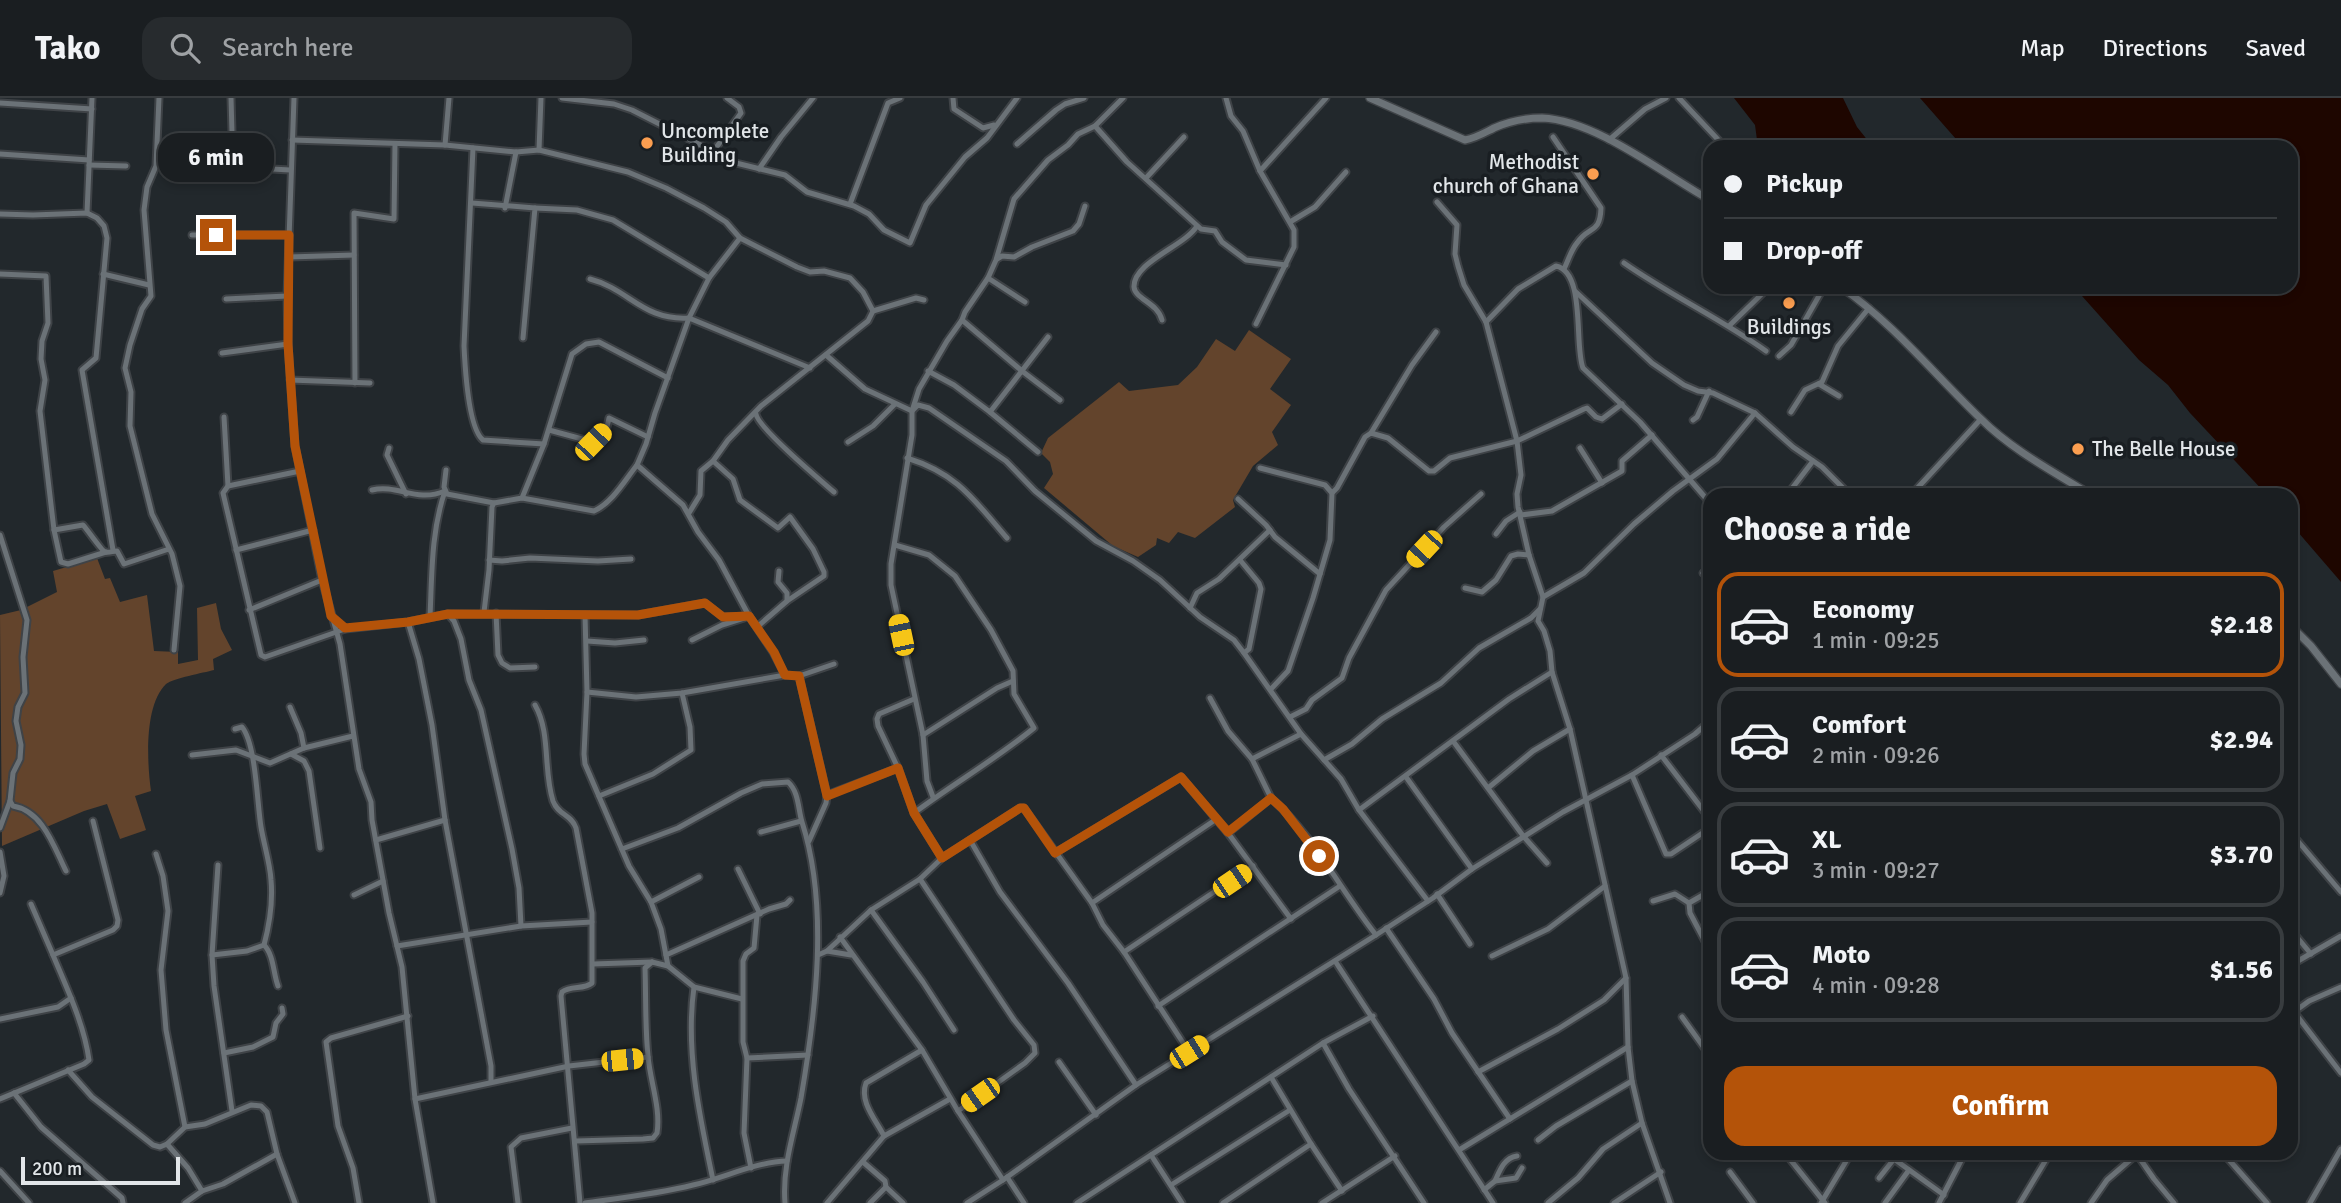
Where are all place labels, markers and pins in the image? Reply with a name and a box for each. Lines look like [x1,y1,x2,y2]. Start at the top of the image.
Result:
place label: Uncomplete Building [661,118,769,168]
marker: Uncomplete Building [639,135,655,151]
place label: Methodist church of Ghana [1433,149,1579,199]
marker: Methodist church of Ghana [1585,166,1601,182]
marker: Buildings [1781,295,1797,311]
place label: Buildings [1747,314,1831,340]
place label: The Belle House [2092,436,2235,462]
marker: The Belle House [2070,441,2086,457]

